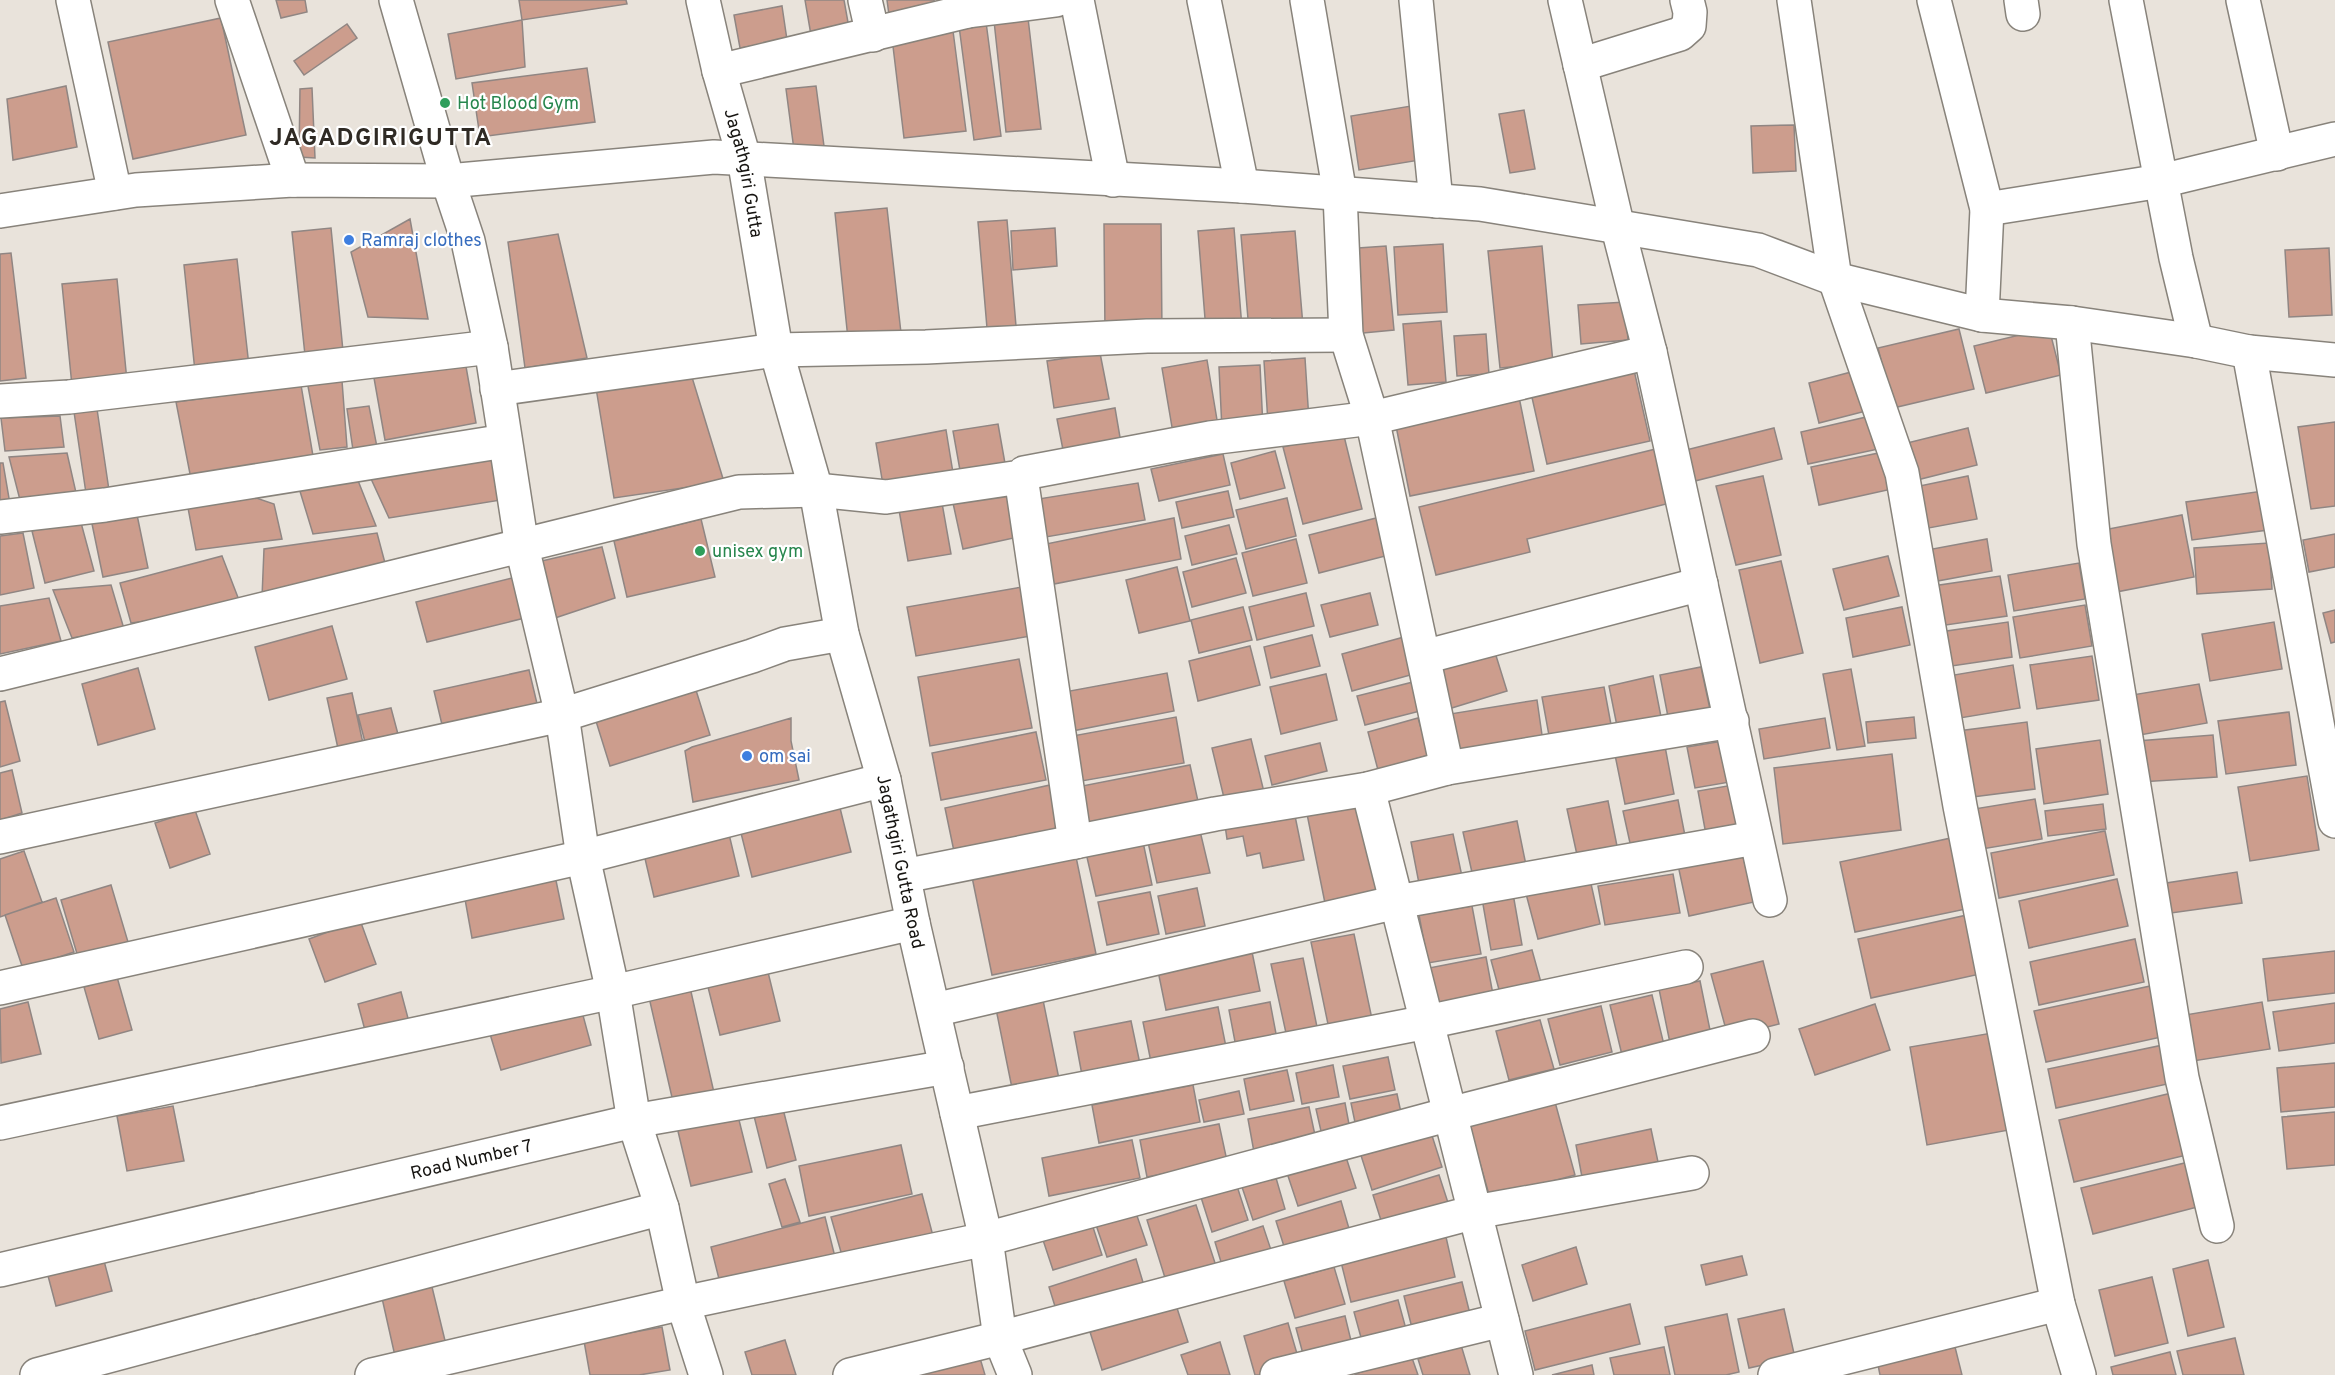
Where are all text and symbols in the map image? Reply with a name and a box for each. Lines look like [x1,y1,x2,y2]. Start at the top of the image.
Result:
place label: Hot Blood Gym [457,93,579,116]
marker: Hot Blood Gym [438,96,452,110]
street label: Jagathgiri Gutta [717,106,767,240]
district label: JAGADGIRIGUTTA [269,124,493,154]
place label: Ramraj clothes [361,230,482,253]
marker: Ramraj clothes [342,233,356,247]
place label: unisex gym [712,541,803,564]
marker: unisex gym [693,544,707,558]
place label: om sai [759,746,811,769]
marker: om sai [740,749,754,763]
street label: Jagathgiri Gutta Road [870,772,929,951]
street label: Road Number 7 [408,1135,535,1186]

